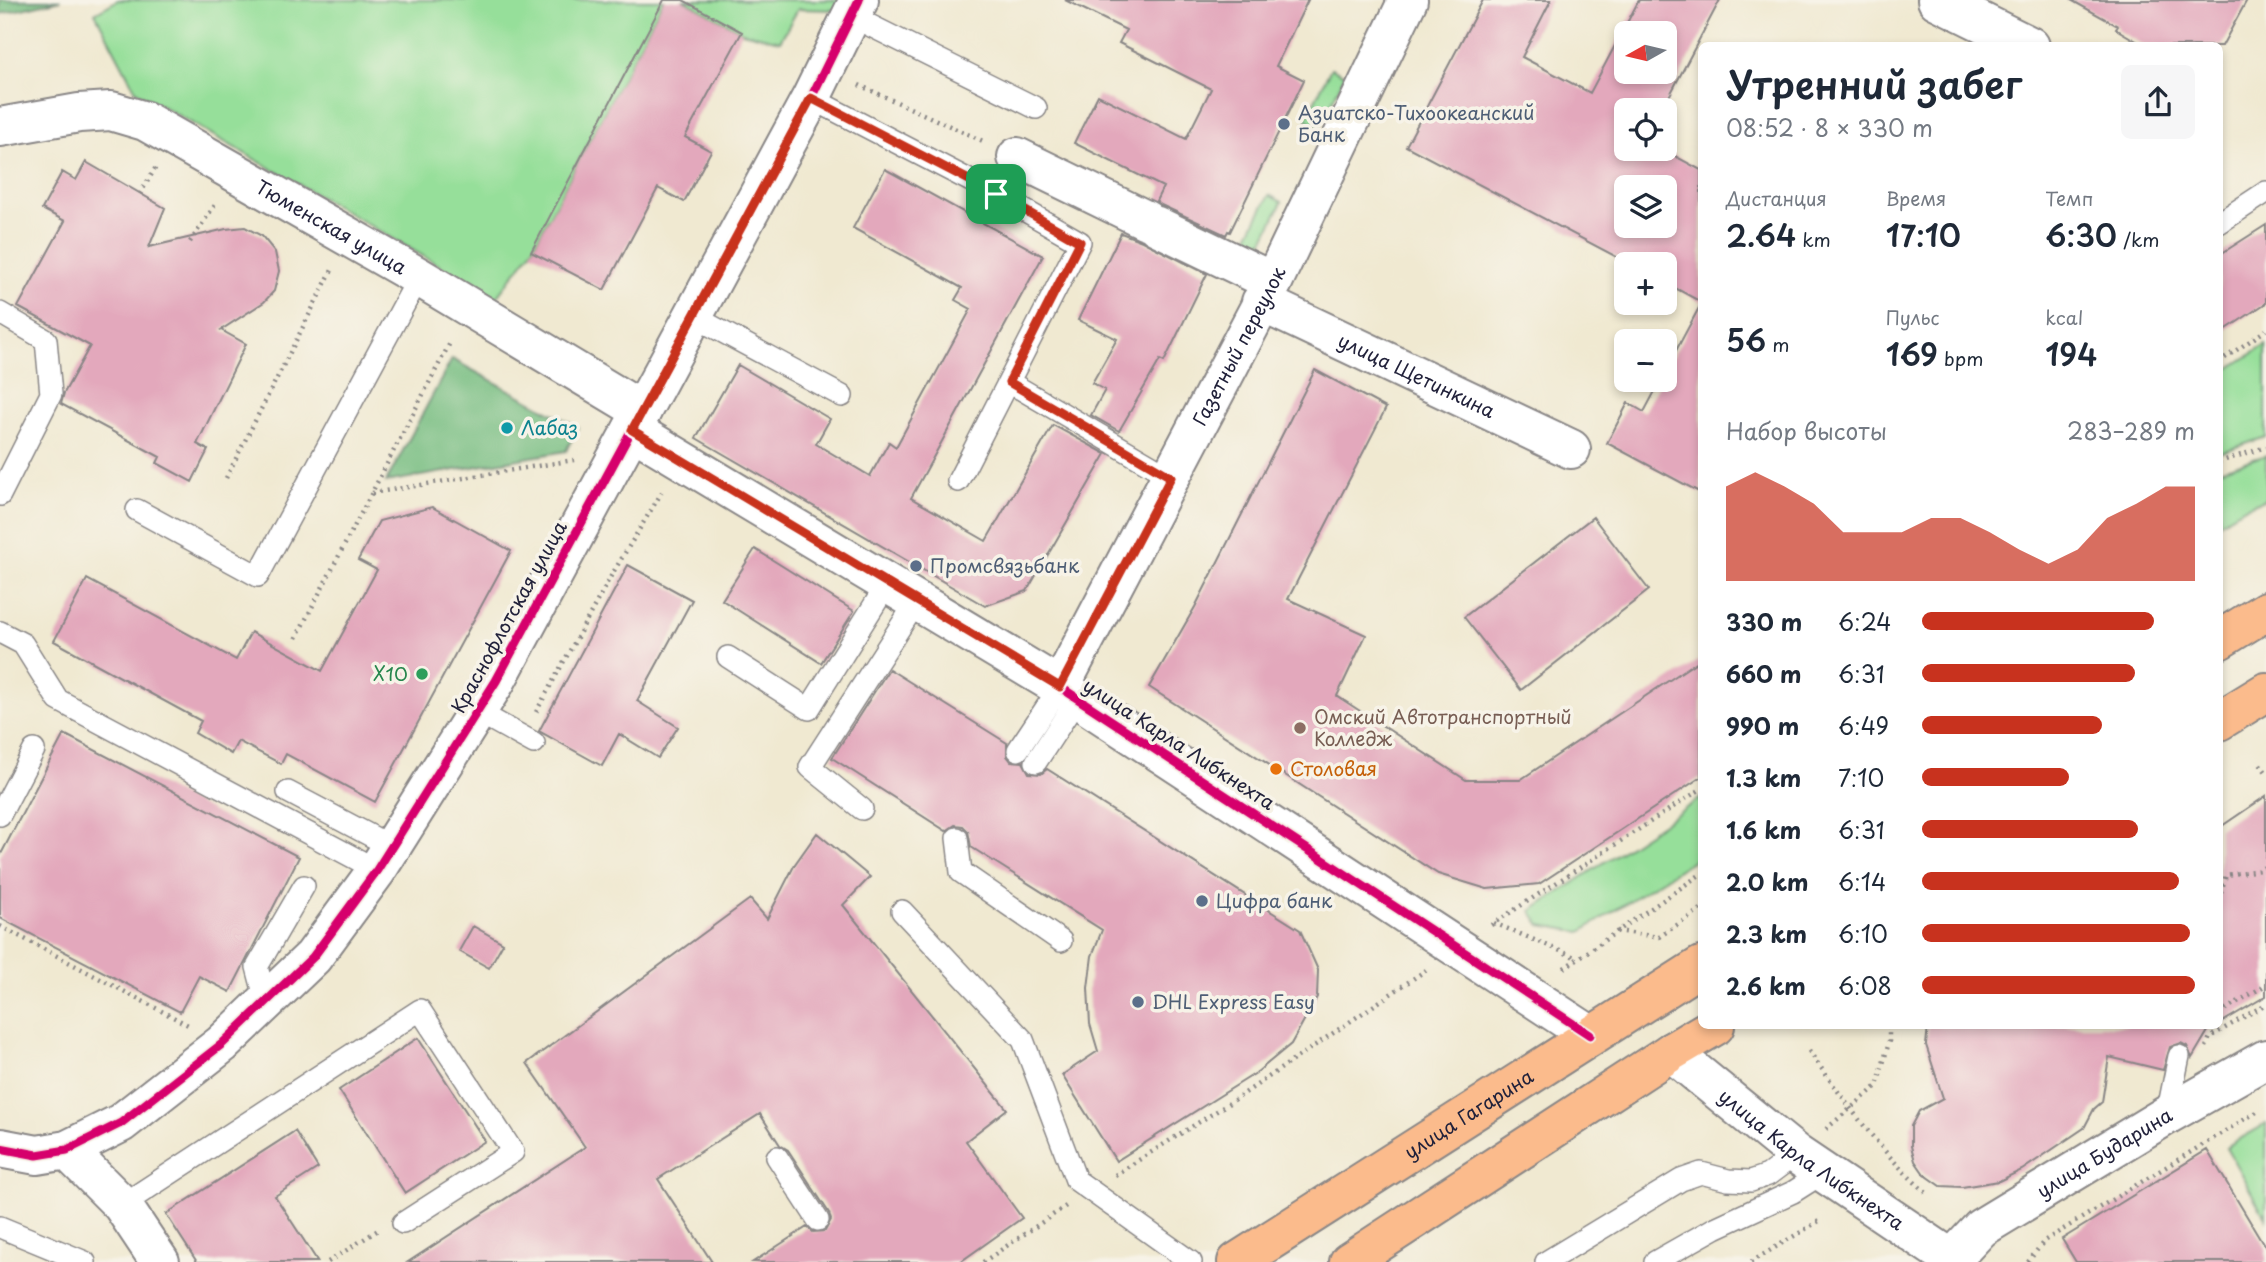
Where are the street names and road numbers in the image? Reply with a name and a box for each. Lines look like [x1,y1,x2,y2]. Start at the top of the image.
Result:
street label: Тюменская улица [251,172,412,280]
street label: Газетный переулок [1185,261,1292,430]
street label: улица Щетинкина [1334,326,1500,424]
street label: Краснофлотская улица [444,515,573,718]
street label: улица Карла Либкнехта [1078,670,1281,816]
street label: улица Гагарина [1398,1062,1538,1165]
street label: улица Карла Либкнехта [1713,1081,1910,1236]
street label: улица Бударина [2031,1100,2177,1204]

